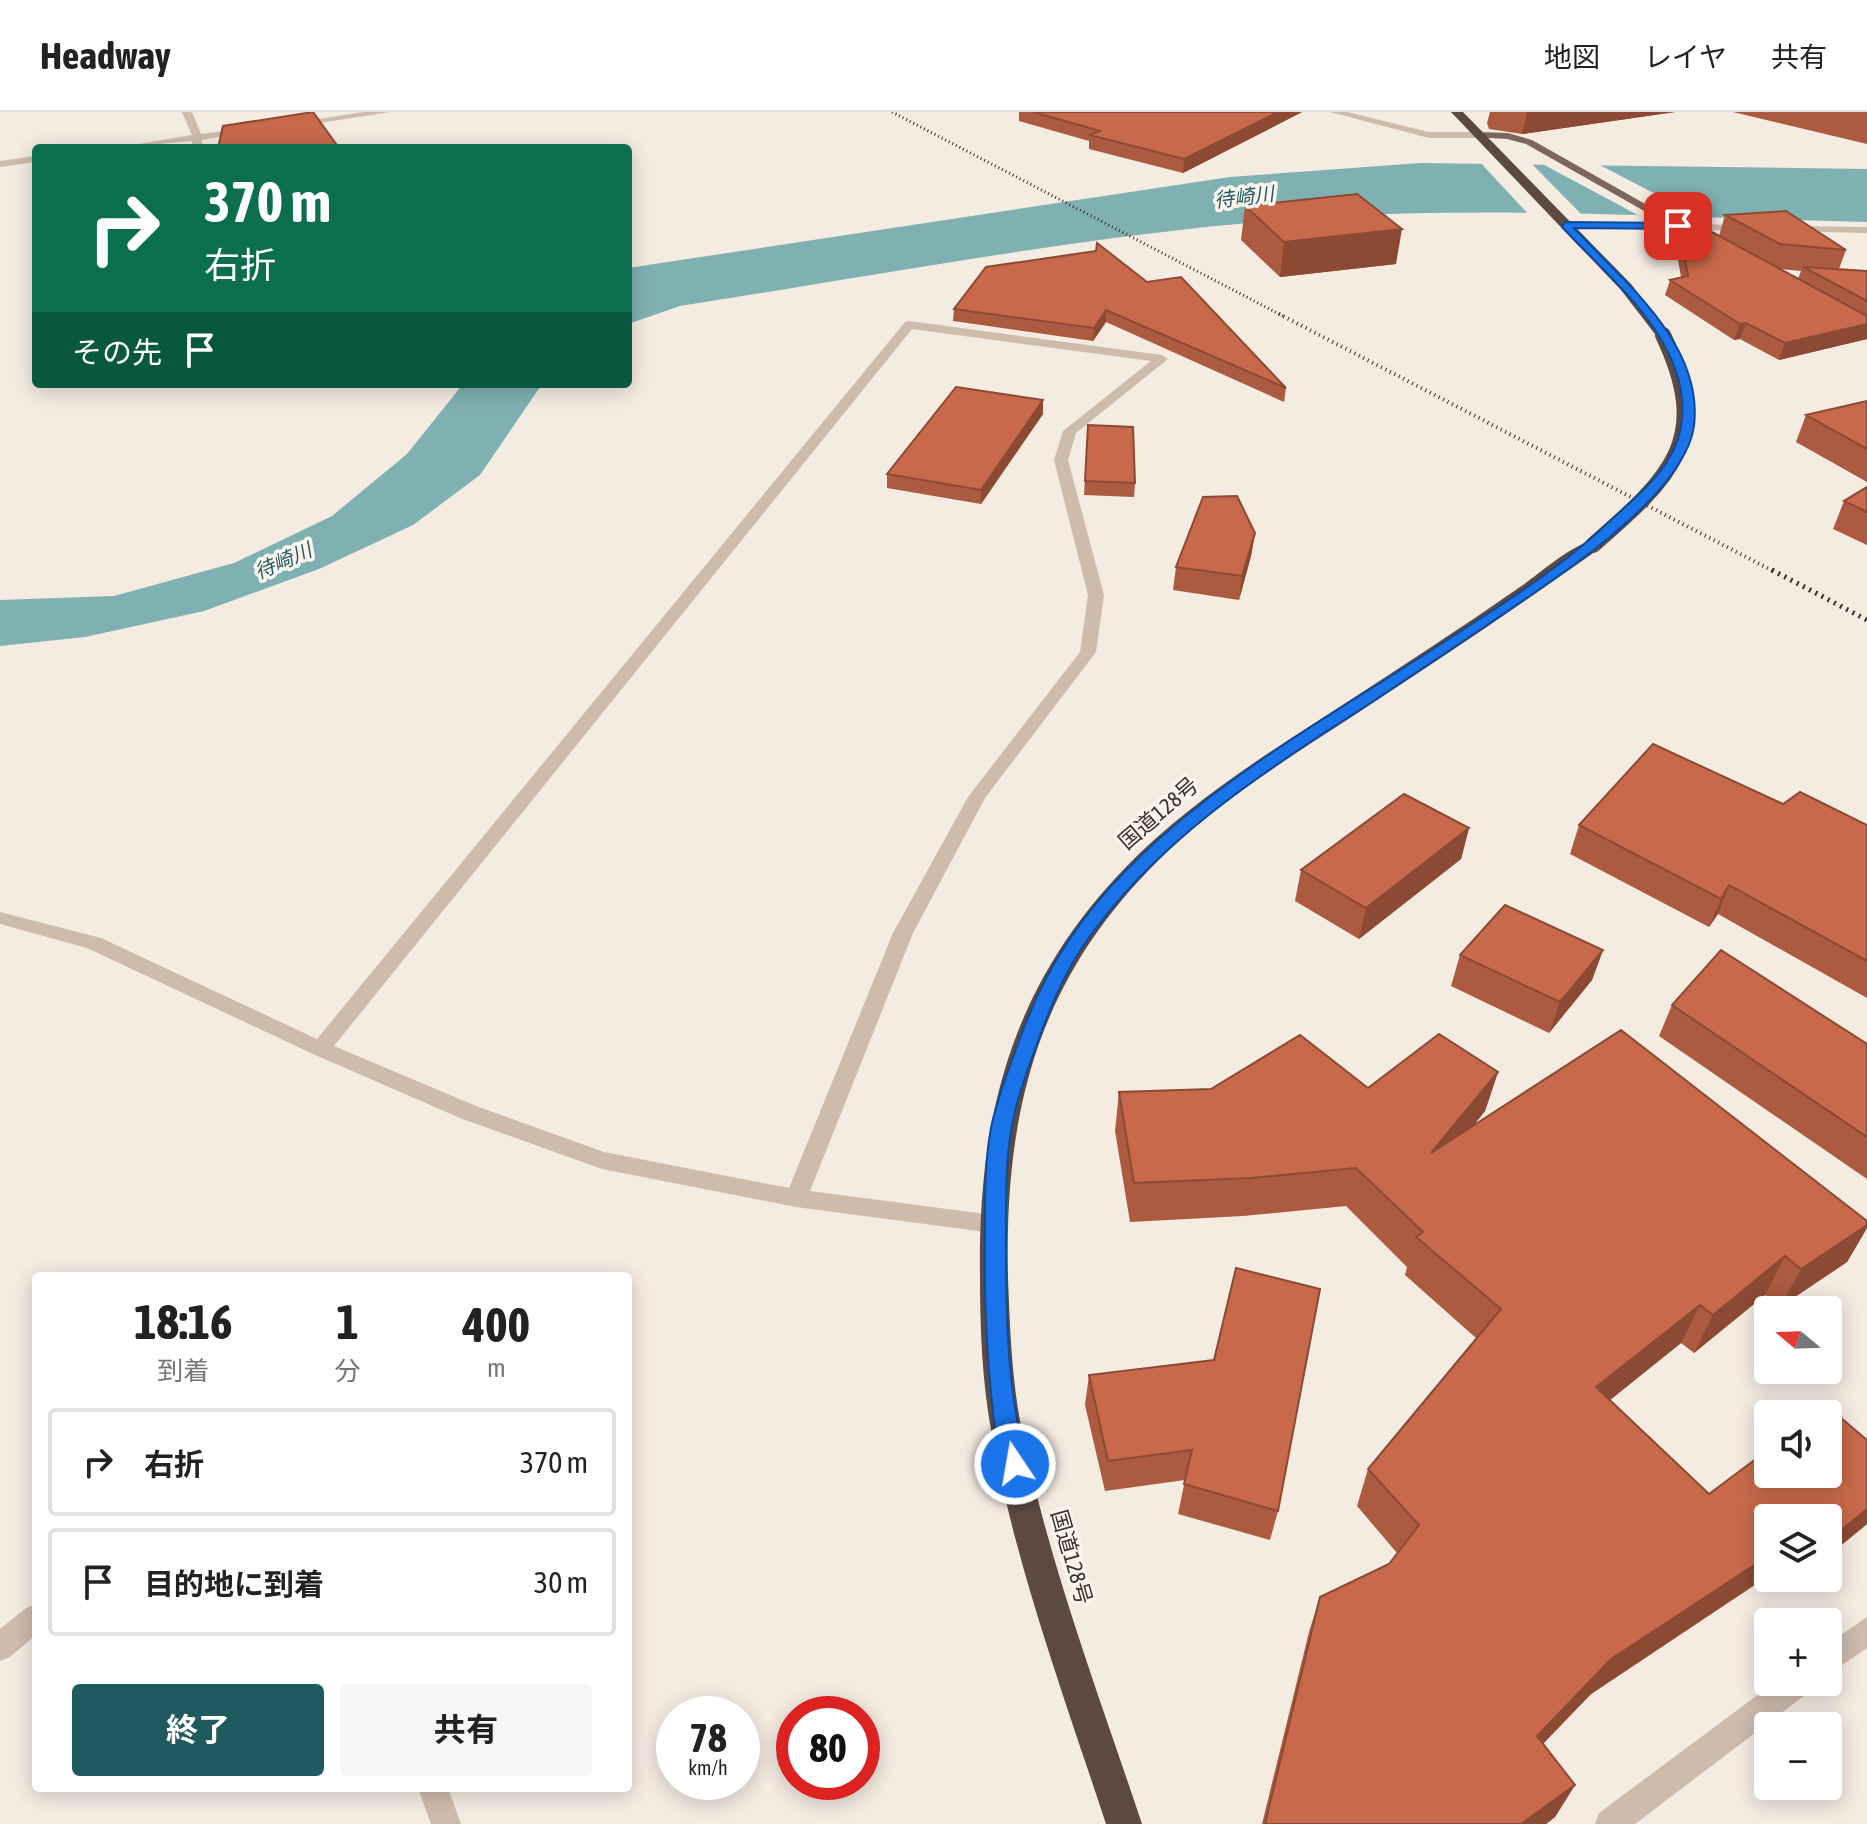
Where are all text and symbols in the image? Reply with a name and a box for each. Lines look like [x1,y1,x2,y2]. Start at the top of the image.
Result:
text: Headway [40,34,171,77]
text: 地図 [1544,41,1600,73]
text: レイヤ [1644,41,1727,73]
text: 共有 [1771,41,1827,73]
text: 370 m [204,170,331,234]
icon: right [72,176,176,280]
water label: 待崎川 [1213,181,1277,212]
pin [1644,192,1712,260]
icon: arrive [1656,204,1700,248]
text: 右折 [204,244,276,286]
icon: arrive [178,328,222,372]
text: その先 [72,335,162,369]
water label: 待崎川 [251,537,317,583]
street label: 国道128号 [1113,771,1203,855]
text: 18:16 [134,1294,233,1349]
text: 1 [336,1294,359,1349]
north arrow [1754,1296,1842,1384]
map controls [1754,1296,1842,1800]
text: 400 [462,1297,530,1352]
text: m [487,1353,506,1383]
text: 到着 [157,1356,209,1386]
text: 分 [335,1356,361,1386]
button: sound [1754,1400,1842,1488]
position arrow [973,1422,1057,1506]
icon: right [76,1440,120,1484]
text: 370 m [520,1445,588,1479]
text: 右折 [144,1447,204,1481]
button: layers [1754,1504,1842,1592]
street label: 国道128号 [1046,1507,1098,1607]
icon: arrive [76,1560,120,1604]
text: 30 m [534,1565,588,1599]
text: 目的地に到着 [144,1567,324,1601]
button: + [1754,1608,1842,1696]
button: 終了 [72,1684,324,1776]
button: 共有 [340,1684,592,1776]
speed limit sign: 80 [776,1696,880,1800]
button: − [1754,1712,1842,1800]
text: 78 [689,1715,727,1760]
text: km/h [688,1756,728,1779]

